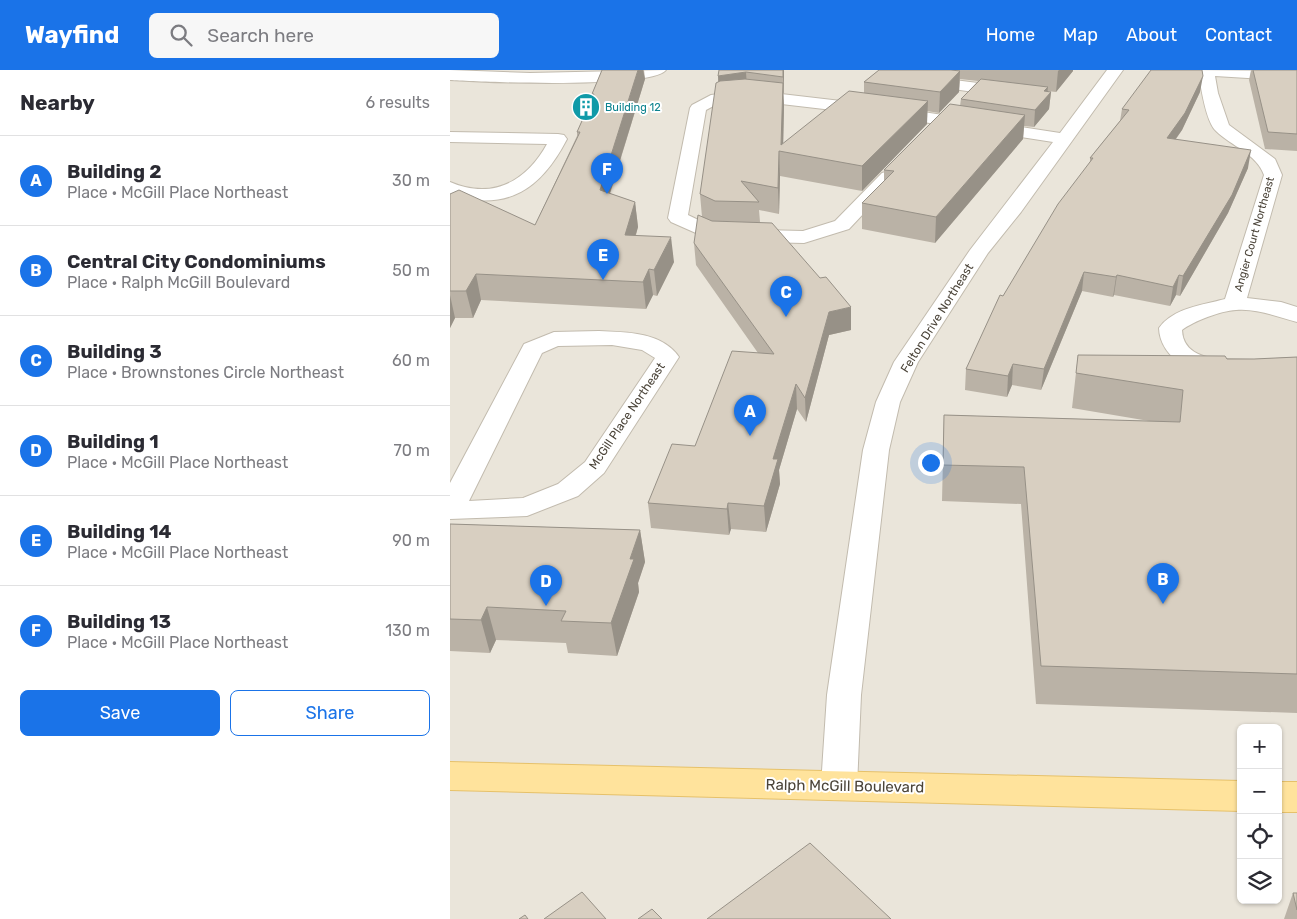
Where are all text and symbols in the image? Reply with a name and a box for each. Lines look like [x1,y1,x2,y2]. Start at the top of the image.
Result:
search box [149,13,499,58]
text: Wayfind [25,21,119,49]
icon: search [167,21,195,49]
text: Search here [207,24,314,47]
text: Home [986,24,1035,46]
text: Map [1063,24,1098,46]
text: About [1126,24,1177,46]
text: Contact [1205,24,1272,46]
text: Nearby [20,90,95,115]
building icon: Building 12 [571,92,601,122]
text: 6 results [365,93,430,112]
place label: Building 12 [605,101,661,114]
pin: F [591,153,623,194]
text: Building 2 [67,160,162,183]
text: A [30,171,42,190]
text: 30 m [392,171,430,190]
street label: Angier Court Northeast [1232,175,1277,293]
text: Place · McGill Place Northeast [67,183,288,202]
pin: E [587,239,619,280]
text: Central City Condominiums [67,250,326,273]
text: B [30,261,42,280]
text: 50 m [392,261,430,280]
street label: Felton Drive Northeast [898,261,976,375]
text: Place · Ralph McGill Boulevard [67,273,290,292]
pin: C [770,276,802,317]
text: Building 3 [67,340,162,363]
text: C [30,351,42,370]
text: 60 m [392,351,430,370]
street label: McGill Place Northeast [586,360,668,472]
text: Place · Brownstones Circle Northeast [67,363,344,382]
pin: A [734,395,766,436]
text: Building 1 [67,430,159,453]
text: D [30,441,42,460]
text: 70 m [393,441,430,460]
your location [918,450,944,476]
text: Place · McGill Place Northeast [67,453,288,472]
text: Building 14 [67,520,172,543]
text: E [31,531,41,550]
text: 90 m [392,531,430,550]
text: Place · McGill Place Northeast [67,543,288,562]
pin: B [1147,563,1179,604]
pin: D [530,565,562,606]
text: Building 13 [67,610,171,633]
text: F [31,621,41,640]
text: 130 m [385,621,430,640]
text: Place · McGill Place Northeast [67,633,288,652]
button: Save [20,690,220,736]
button: Share [230,690,430,736]
map controls [1237,724,1282,904]
button: + [1237,724,1282,769]
button: − [1237,769,1282,814]
street label: Ralph McGill Boulevard [766,776,924,796]
button: locate [1237,814,1282,859]
button: layers [1237,859,1282,904]

